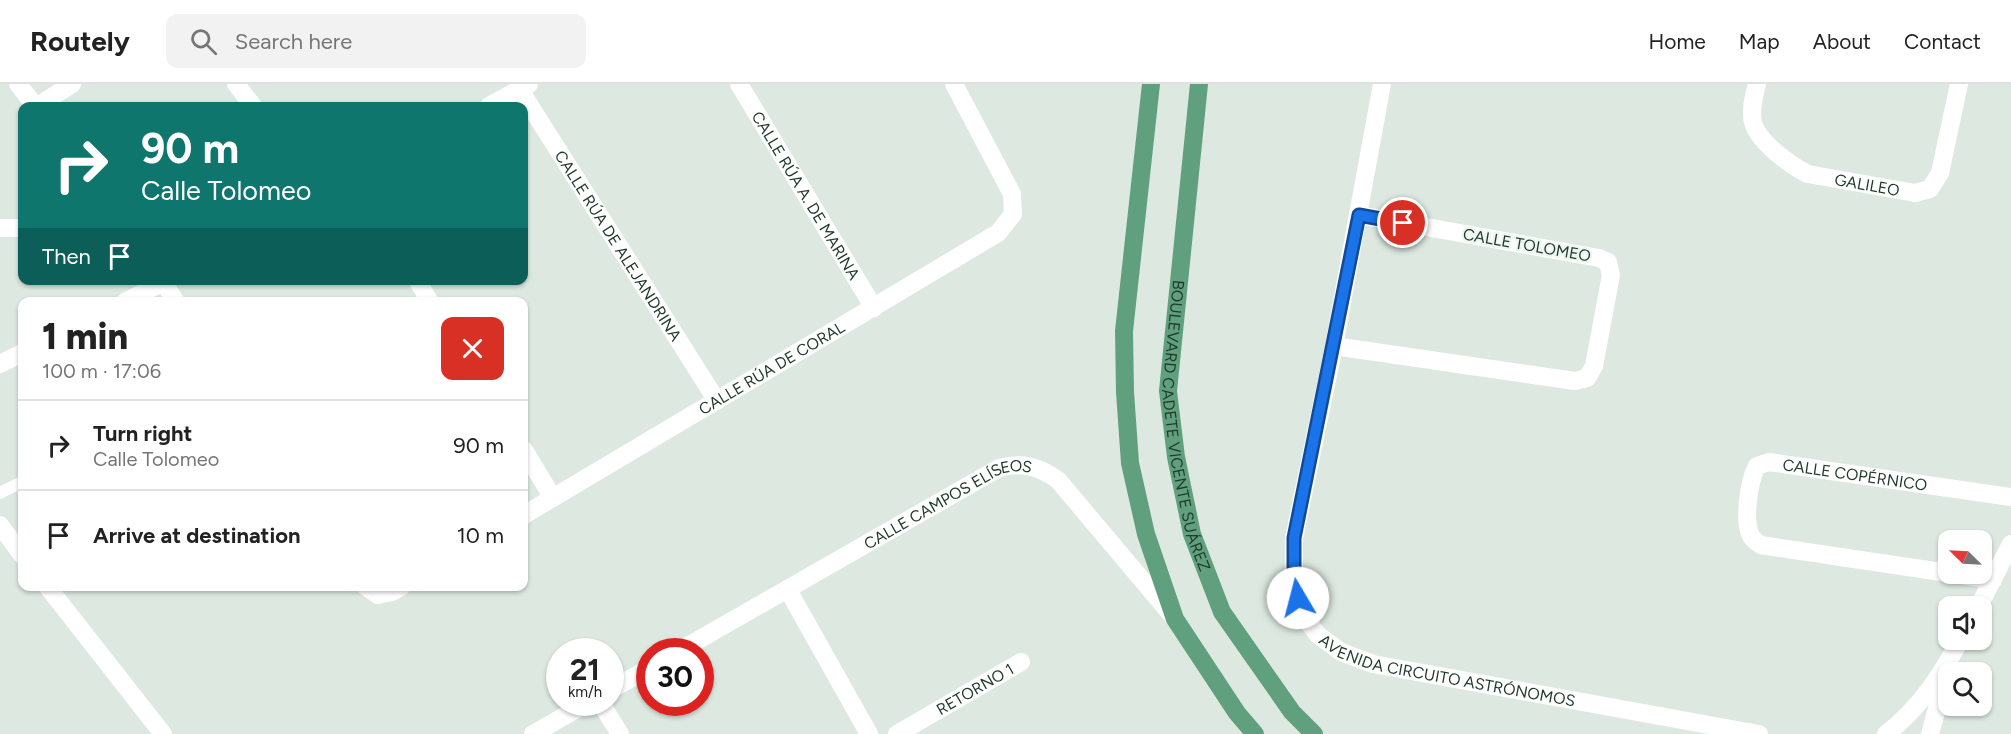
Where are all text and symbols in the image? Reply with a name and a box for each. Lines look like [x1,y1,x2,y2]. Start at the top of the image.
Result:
search box [166,14,586,68]
text: Routely [30,24,130,58]
icon: search [187,25,220,58]
text: Search here [235,28,352,55]
text: Home [1649,29,1706,54]
text: Map [1739,29,1780,54]
text: About [1813,29,1871,54]
text: Contact [1904,29,1981,54]
street label: CALLE RÚA A. DE MARINA [748,108,864,283]
text: 90 m [141,123,239,174]
icon: right [42,126,120,204]
street label: CALLE RÚA DE ALEJANDRINA [551,147,686,344]
street label: GALILEO [1833,169,1901,200]
text: Calle Tolomeo [141,174,311,207]
pin [1377,197,1428,248]
icon: arrive [1386,206,1419,239]
street label: CALLE TOLOMEO [1462,224,1592,266]
icon: arrive [103,240,136,273]
text: Then [42,243,91,270]
street label: BOULEVARD CADETE VICENTE SUÁREZ [1158,279,1215,574]
text: 1 min [42,315,128,358]
button: close [441,317,504,380]
street label: CALLE RÚA DE CORAL [695,317,848,418]
text: 100 m · 17:06 [42,359,161,383]
text: Turn right [93,420,192,447]
icon: right [42,429,75,462]
text: 90 m [453,432,504,459]
text: Calle Tolomeo [93,447,219,471]
street label: CALLE COPÉRNICO [1781,455,1929,494]
street label: CALLE CAMPOS ELÍSEOS [860,456,1034,553]
icon: arrive [42,519,75,552]
text: Arrive at destination [93,522,301,549]
text: 10 m [457,522,504,549]
north arrow [1938,530,1992,584]
map controls [1938,530,1992,716]
position arrow [1266,566,1330,630]
button: sound [1938,596,1992,650]
street label: AVENIDA CIRCUITO ASTRÓNOMOS [1316,630,1577,710]
speed limit sign: 30 [636,638,714,716]
text: 21 [570,651,600,688]
street label: RETORNO 1 [933,659,1017,719]
button: search [1938,662,1992,716]
text: km/h [568,683,602,701]

